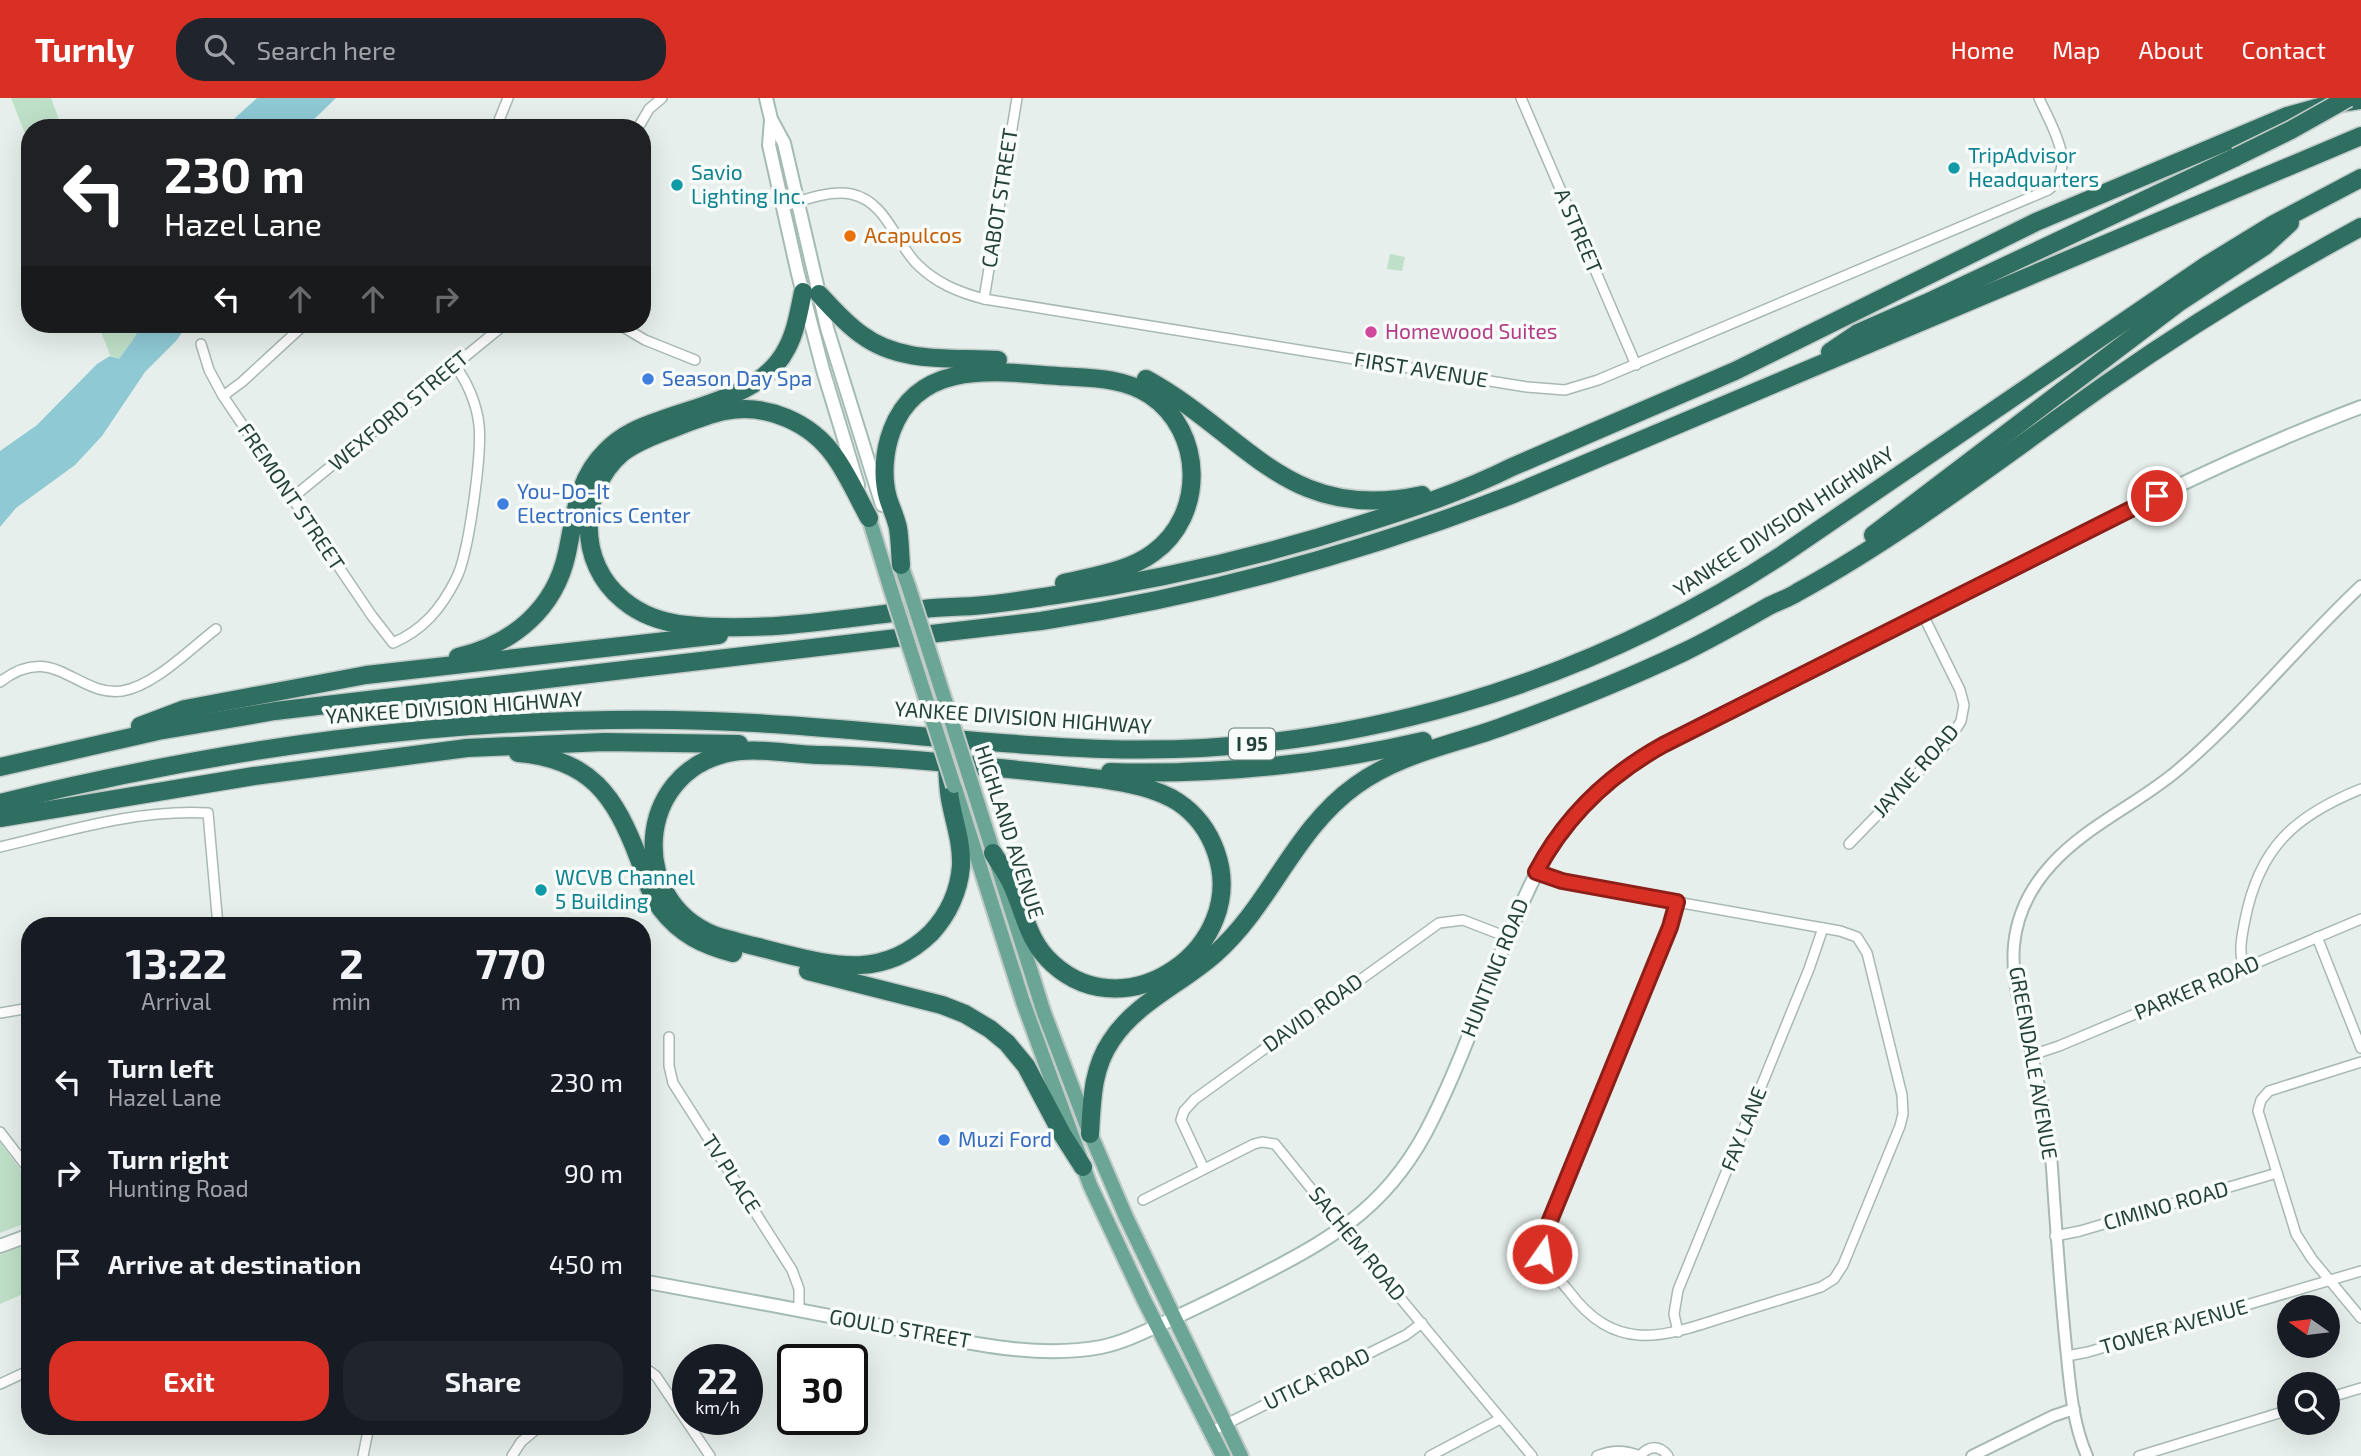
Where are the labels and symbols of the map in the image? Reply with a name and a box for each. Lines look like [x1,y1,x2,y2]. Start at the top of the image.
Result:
street label: CABOT STREET [975,126,1022,269]
place label: TripAdvisor Headquarters [1968,142,2099,191]
place label: Savio Lighting Inc. [691,159,806,208]
marker: TripAdvisor Headquarters [1946,160,1962,176]
marker: Savio Lighting Inc. [669,177,685,193]
street label: A STREET [1550,184,1608,277]
place label: Acapulcos [864,222,962,247]
marker: Acapulcos [842,228,858,244]
place label: Homewood Suites [1385,318,1557,343]
marker: Homewood Suites [1363,324,1379,340]
street label: WEXFORD STREET [323,344,473,475]
street label: FIRST AVENUE [1353,346,1490,391]
place label: Season Day Spa [662,365,812,390]
marker: Season Day Spa [640,371,656,387]
street label: FREMONT STREET [234,418,351,575]
street label: YANKEE DIVISION HIGHWAY [1668,440,1898,601]
pin [2127,466,2187,526]
place label: You-Do-It Electronics Center [517,478,691,527]
marker: You-Do-It Electronics Center [495,496,511,512]
street label: YANKEE DIVISION HIGHWAY [324,685,583,728]
street label: YANKEE DIVISION HIGHWAY [894,695,1153,738]
street label: JAYNE ROAD [1867,718,1963,822]
road number: I 95 [1229,729,1275,760]
street label: HIGHLAND AVENUE [971,742,1050,921]
place label: WCVB Channel 5 Building [555,864,696,913]
marker: WCVB Channel 5 Building [533,882,549,898]
street label: HUNTING ROAD [1454,895,1533,1040]
street label: PARKER ROAD [2130,949,2263,1024]
street label: GREENDALE AVENUE [2005,964,2064,1161]
street label: DAVID ROAD [1257,967,1367,1056]
street label: FAY LANE [1714,1083,1771,1174]
place label: Muzi Ford [958,1126,1052,1151]
street label: TV PLACE [698,1129,767,1217]
marker: Muzi Ford [936,1132,952,1148]
street label: CIMINO ROAD [2100,1175,2231,1234]
street label: SACHEM ROAD [1305,1181,1412,1305]
position arrow [1505,1217,1579,1291]
street label: TOWER AVENUE [2097,1293,2250,1359]
north arrow [2277,1295,2340,1358]
street label: GOULD STREET [828,1303,973,1352]
street label: UTICA ROAD [1259,1341,1373,1414]
speed limit sign: 30 [777,1344,868,1435]

